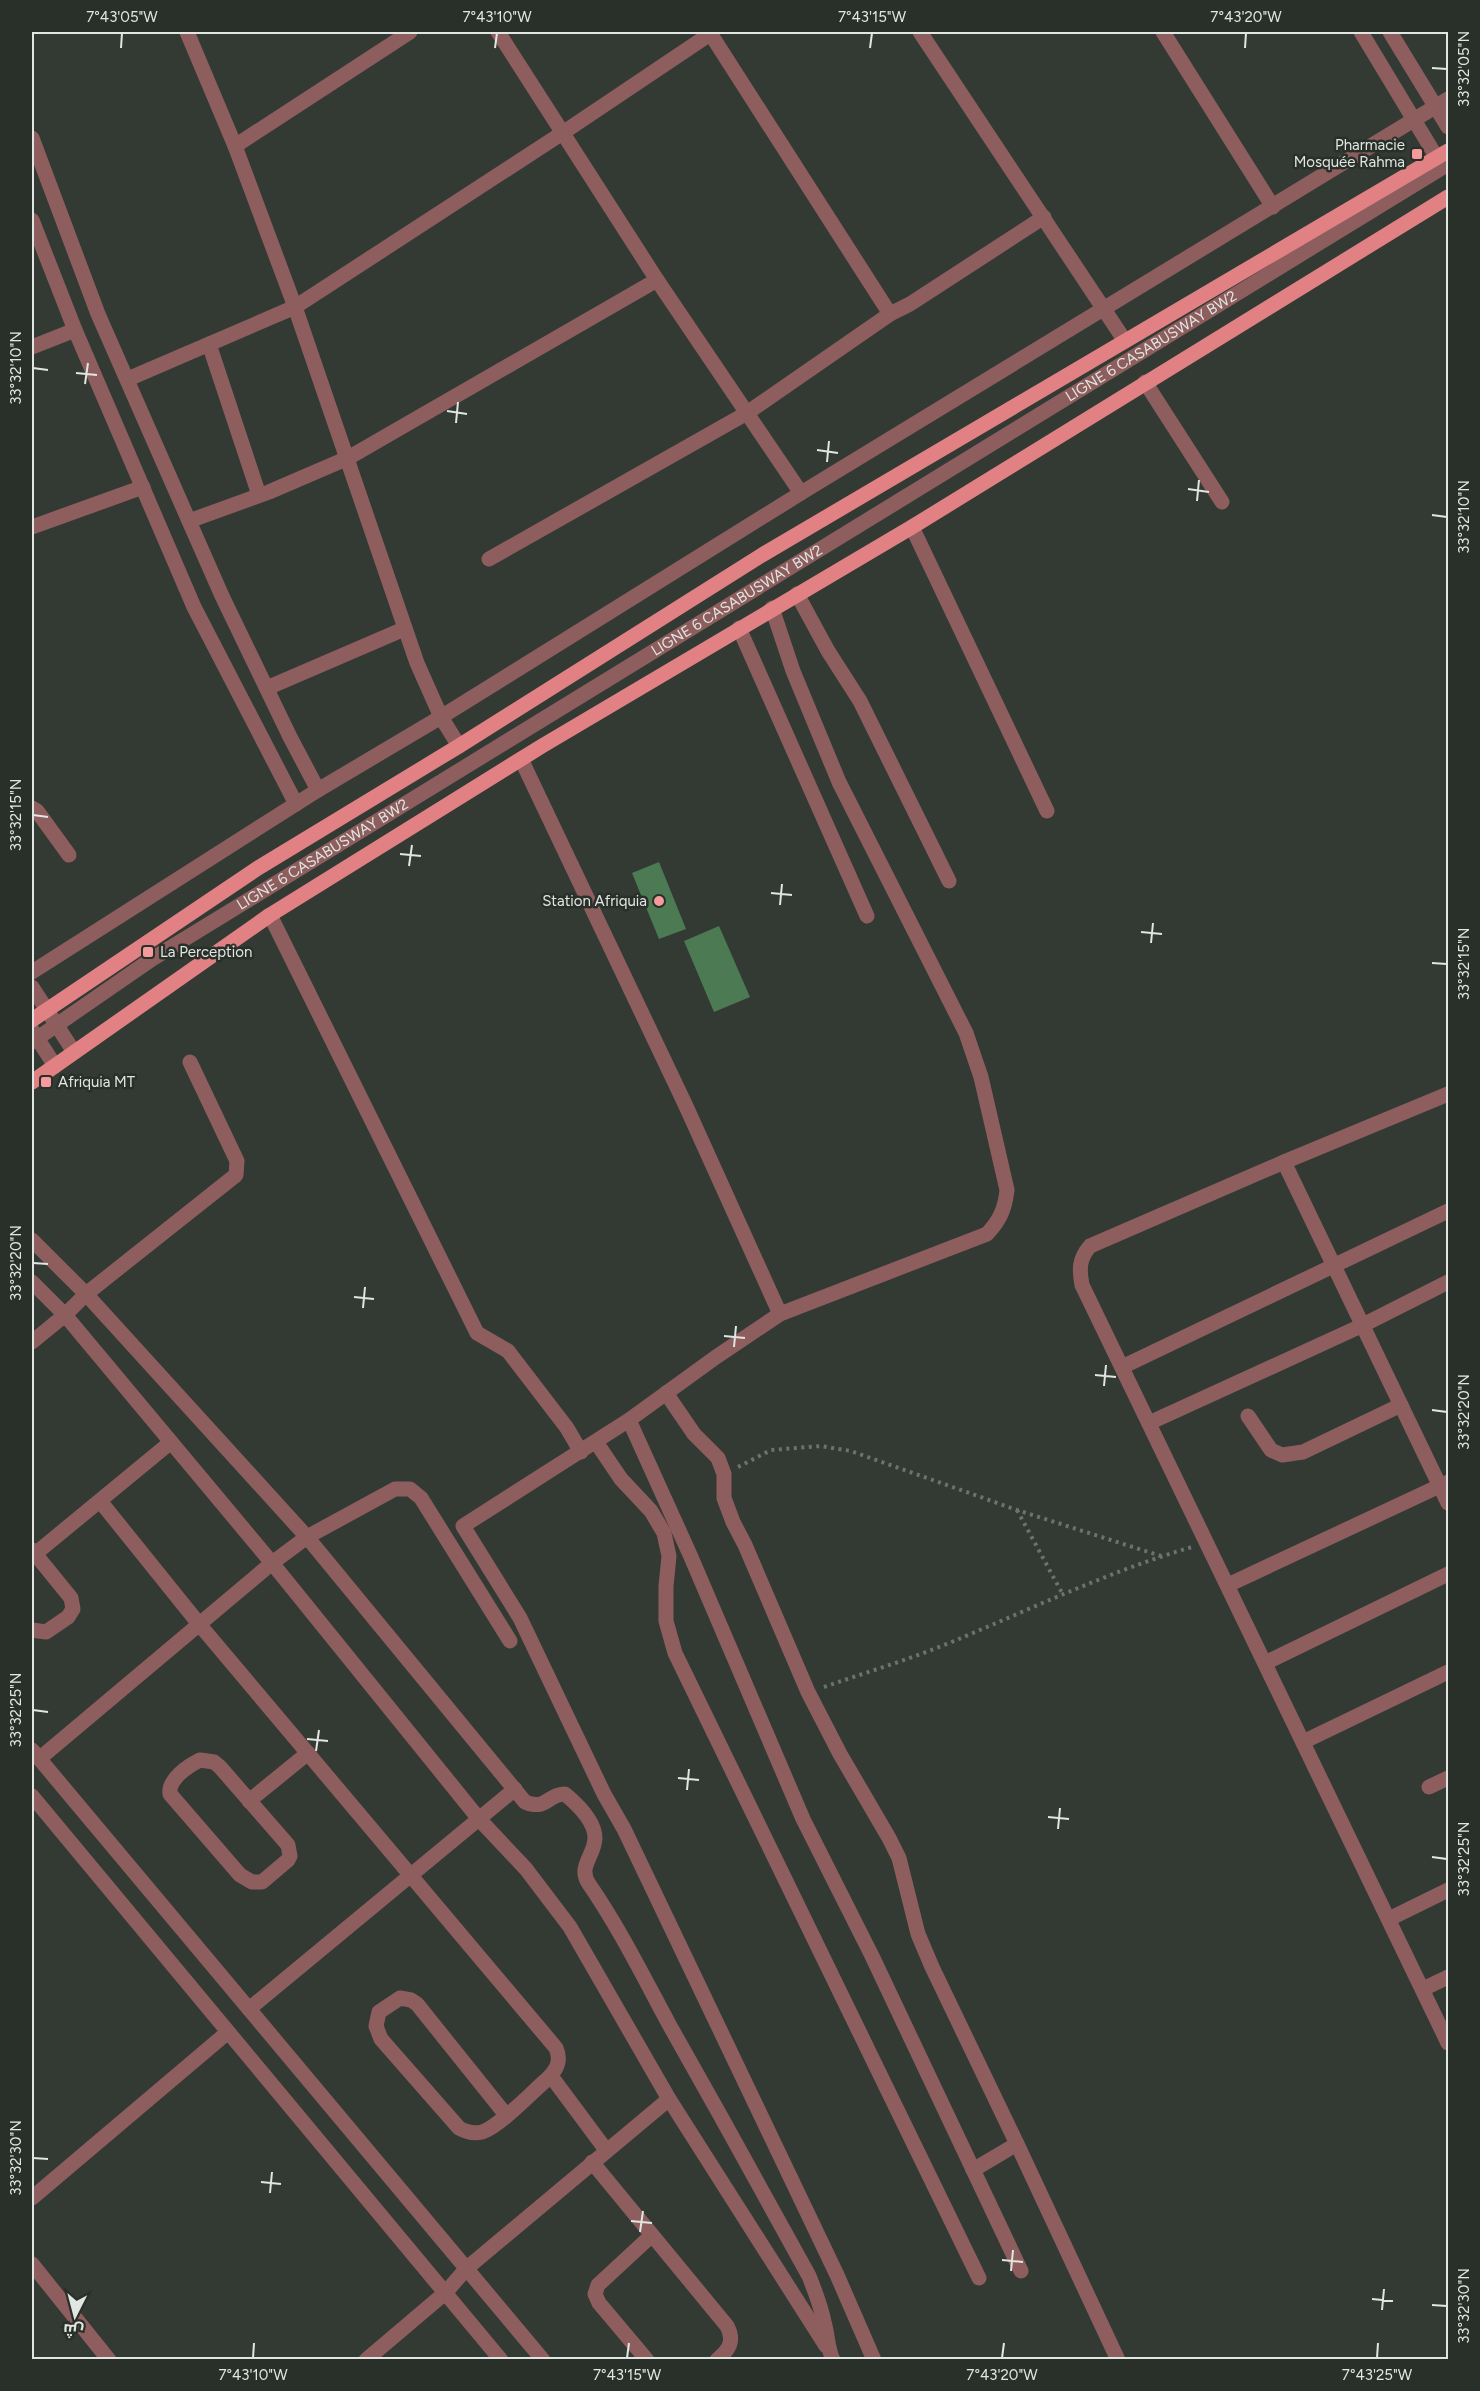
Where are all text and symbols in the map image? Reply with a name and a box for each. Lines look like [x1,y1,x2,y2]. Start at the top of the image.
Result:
text: 7°43'05"W [86,8,158,26]
text: 7°43'10"W [462,8,532,26]
text: 7°43'15"W [838,8,907,26]
text: 7°43'20"W [1210,8,1282,26]
text: 33°32'05"N [1455,31,1473,107]
place label: Pharmacie Mosquée Rahma [1294,136,1405,171]
marker: Pharmacie Mosquée Rahma [1410,147,1424,161]
street label: LIGNE 6 CASABUSWAY BW2 [1062,287,1240,406]
text: 33°32'10"N [7,331,25,405]
text: 33°32'10"N [1455,480,1473,554]
street label: LIGNE 6 CASABUSWAY BW2 [648,541,826,660]
text: 33°32'15"N [7,779,25,851]
street label: LIGNE 6 CASABUSWAY BW2 [234,795,412,914]
place label: Station Afriquia [542,892,647,910]
marker: Station Afriquia [652,894,666,908]
text: 33°32'15"N [1455,928,1473,1000]
place label: La Perception [160,943,252,961]
marker: La Perception [141,945,155,959]
place label: Afriquia MT [58,1073,136,1091]
marker: Afriquia MT [39,1075,53,1089]
text: 33°32'20"N [7,1225,25,1301]
text: 33°32'20"N [1455,1374,1473,1450]
text: 33°32'25"N [7,1673,25,1747]
text: 33°32'25"N [1455,1822,1473,1896]
text: 33°32'30"N [7,2120,25,2196]
text: 33°32'30"N [1455,2268,1473,2344]
north arrow [45,2286,105,2346]
text: ش [62,2320,85,2341]
text: 7°43'10"W [218,2366,288,2384]
text: 7°43'15"W [593,2366,662,2384]
text: 7°43'20"W [966,2366,1038,2384]
text: 7°43'25"W [1342,2366,1413,2384]

